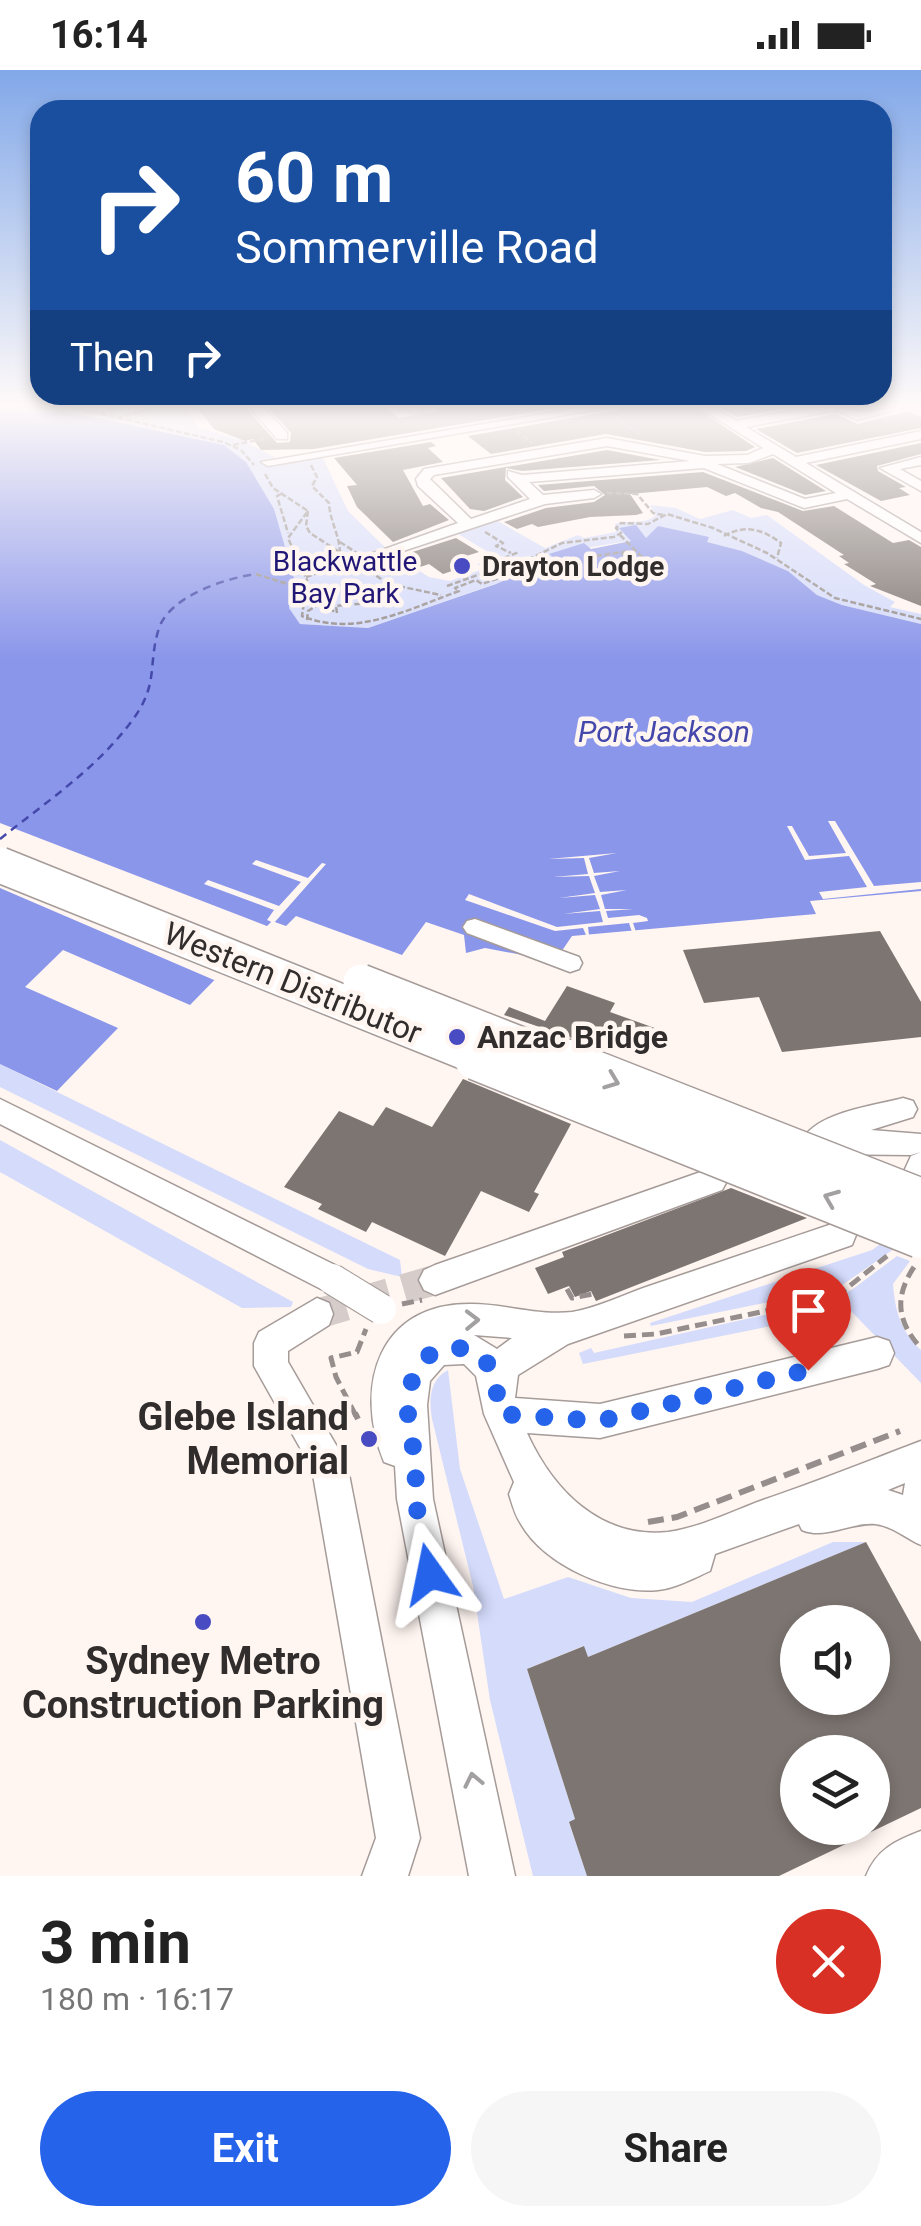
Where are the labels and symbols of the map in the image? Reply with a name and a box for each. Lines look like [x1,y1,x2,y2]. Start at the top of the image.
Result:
park label: Blackwattle Bay Park [273,545,417,610]
place label: Drayton Lodge [482,550,664,583]
marker: Drayton Lodge [451,555,473,577]
water label: Port Jackson [578,714,750,749]
street label: Western Distributor [159,914,428,1052]
place label: Anzac Bridge [477,1018,668,1056]
marker: Anzac Bridge [446,1026,468,1048]
one-way arrow [602,1069,620,1089]
one-way arrow [823,1190,840,1210]
pin [766,1268,851,1371]
one-way arrow [465,1310,480,1331]
place label: Glebe Island Memorial [137,1395,349,1483]
marker: Glebe Island Memorial [358,1428,380,1450]
position arrow [378,1522,482,1626]
marker: Sydney Metro Construction Parking [192,1611,214,1633]
place label: Sydney Metro Construction Parking [22,1639,384,1727]
one-way arrow [463,1772,484,1789]

